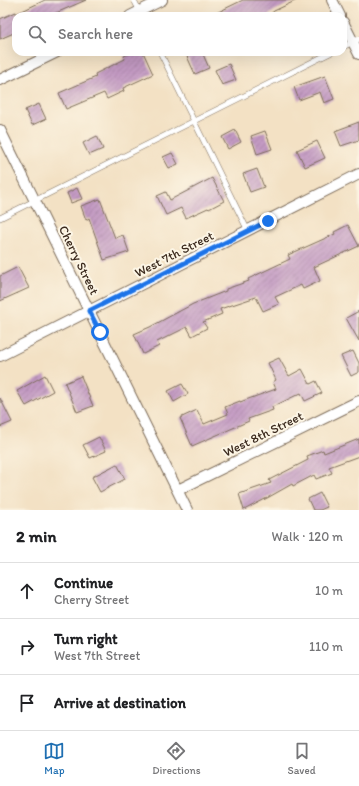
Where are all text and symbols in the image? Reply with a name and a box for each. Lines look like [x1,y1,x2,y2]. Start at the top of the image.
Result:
search box [12,12,347,56]
icon: search [26,23,48,45]
text: Search here [58,25,133,43]
route end [259,212,277,230]
street label: Cherry Street [56,223,102,297]
street label: West 7th Street [132,228,216,280]
route start [91,323,109,341]
street label: West 8th Street [221,408,305,460]
text: 2 min [16,526,56,546]
text: Walk · 120 m [272,529,343,544]
text: Continue [54,574,113,592]
icon: ahead [16,580,38,602]
text: 10 m [315,583,343,598]
text: Cherry Street [54,592,129,607]
text: Turn right [54,630,118,648]
icon: right [16,636,38,658]
text: 110 m [309,639,343,654]
text: West 7th Street [54,648,140,663]
icon: arrive [16,692,38,714]
text: Arrive at destination [54,694,186,712]
tab: Map [43,740,65,777]
tab: Directions [152,740,201,777]
tab: Saved [287,740,316,777]

